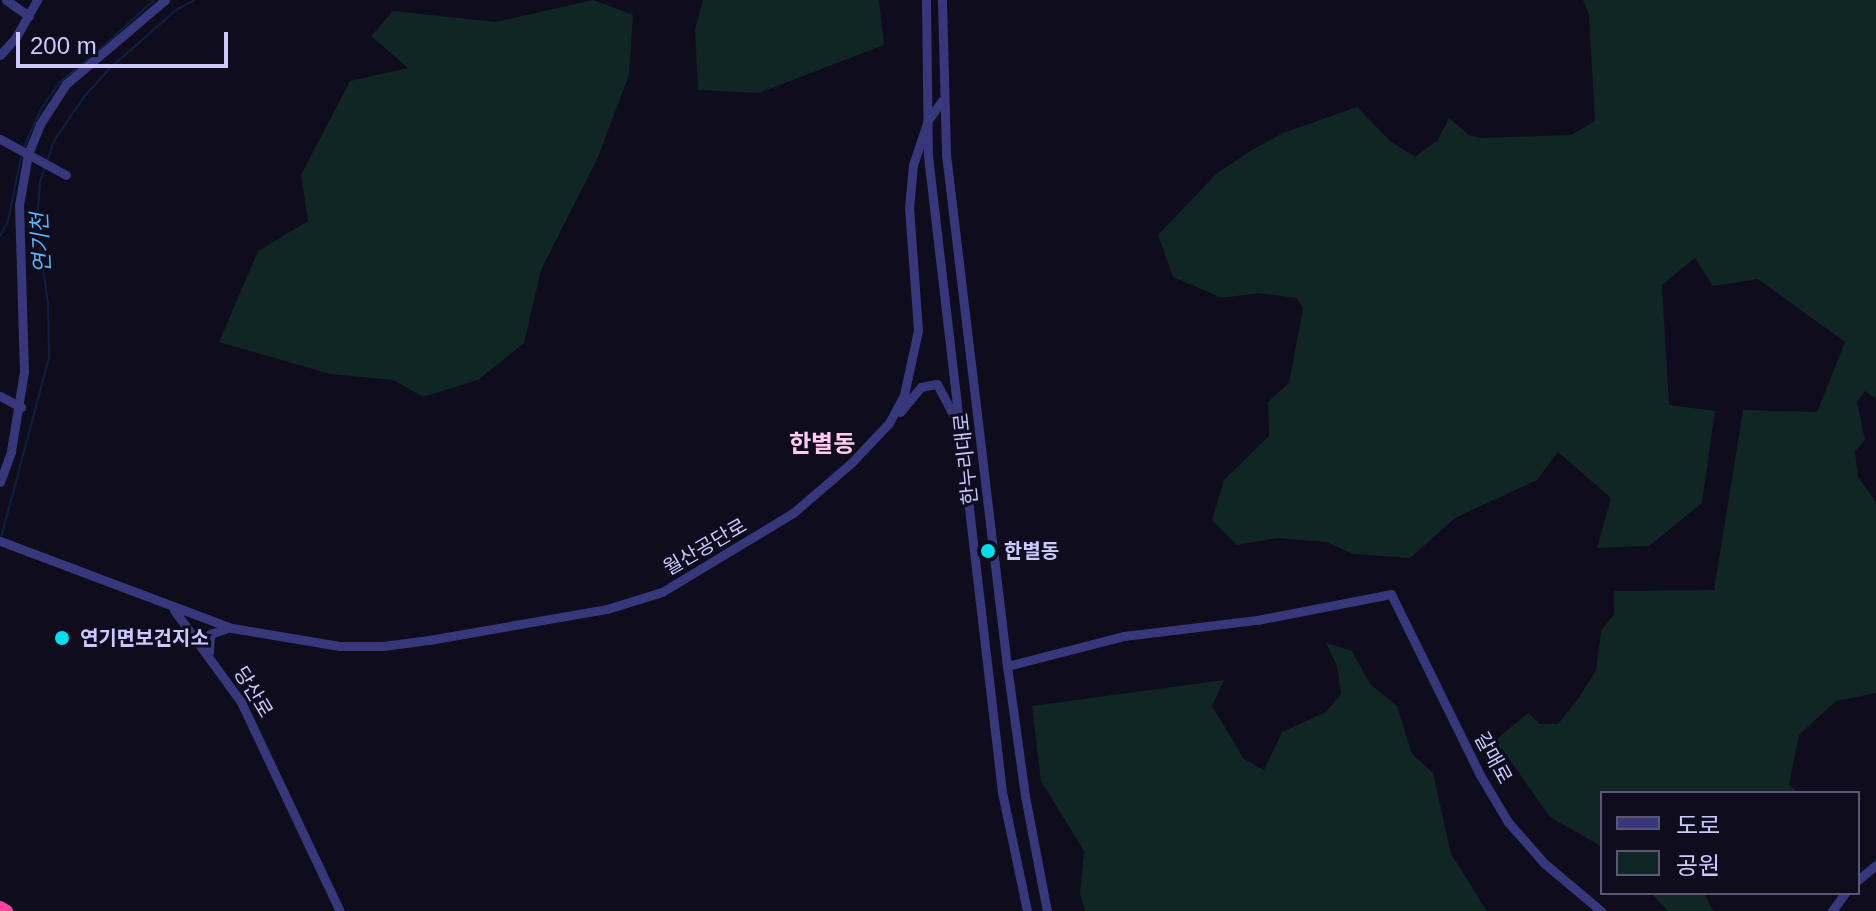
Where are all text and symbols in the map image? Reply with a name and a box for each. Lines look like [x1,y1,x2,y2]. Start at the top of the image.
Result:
scale bar [20,16,232,66]
text: 200 m [30,32,97,59]
water label: 연기천 [26,212,56,274]
street label: 한누리대로 [949,412,983,506]
district label: 한별동 [789,430,855,458]
street label: 월산공단로 [659,514,751,580]
place label: 한별동 [1004,539,1059,563]
marker: 한별동 [979,542,997,560]
place label: 연기면보건지소 [80,626,209,650]
marker: 연기면보건지소 [51,627,73,649]
street label: 당산로 [228,662,278,722]
street label: 갈매로 [1469,728,1517,788]
legend [1600,791,1860,895]
text: 도로 [1676,812,1720,839]
text: 공원 [1676,852,1720,879]

